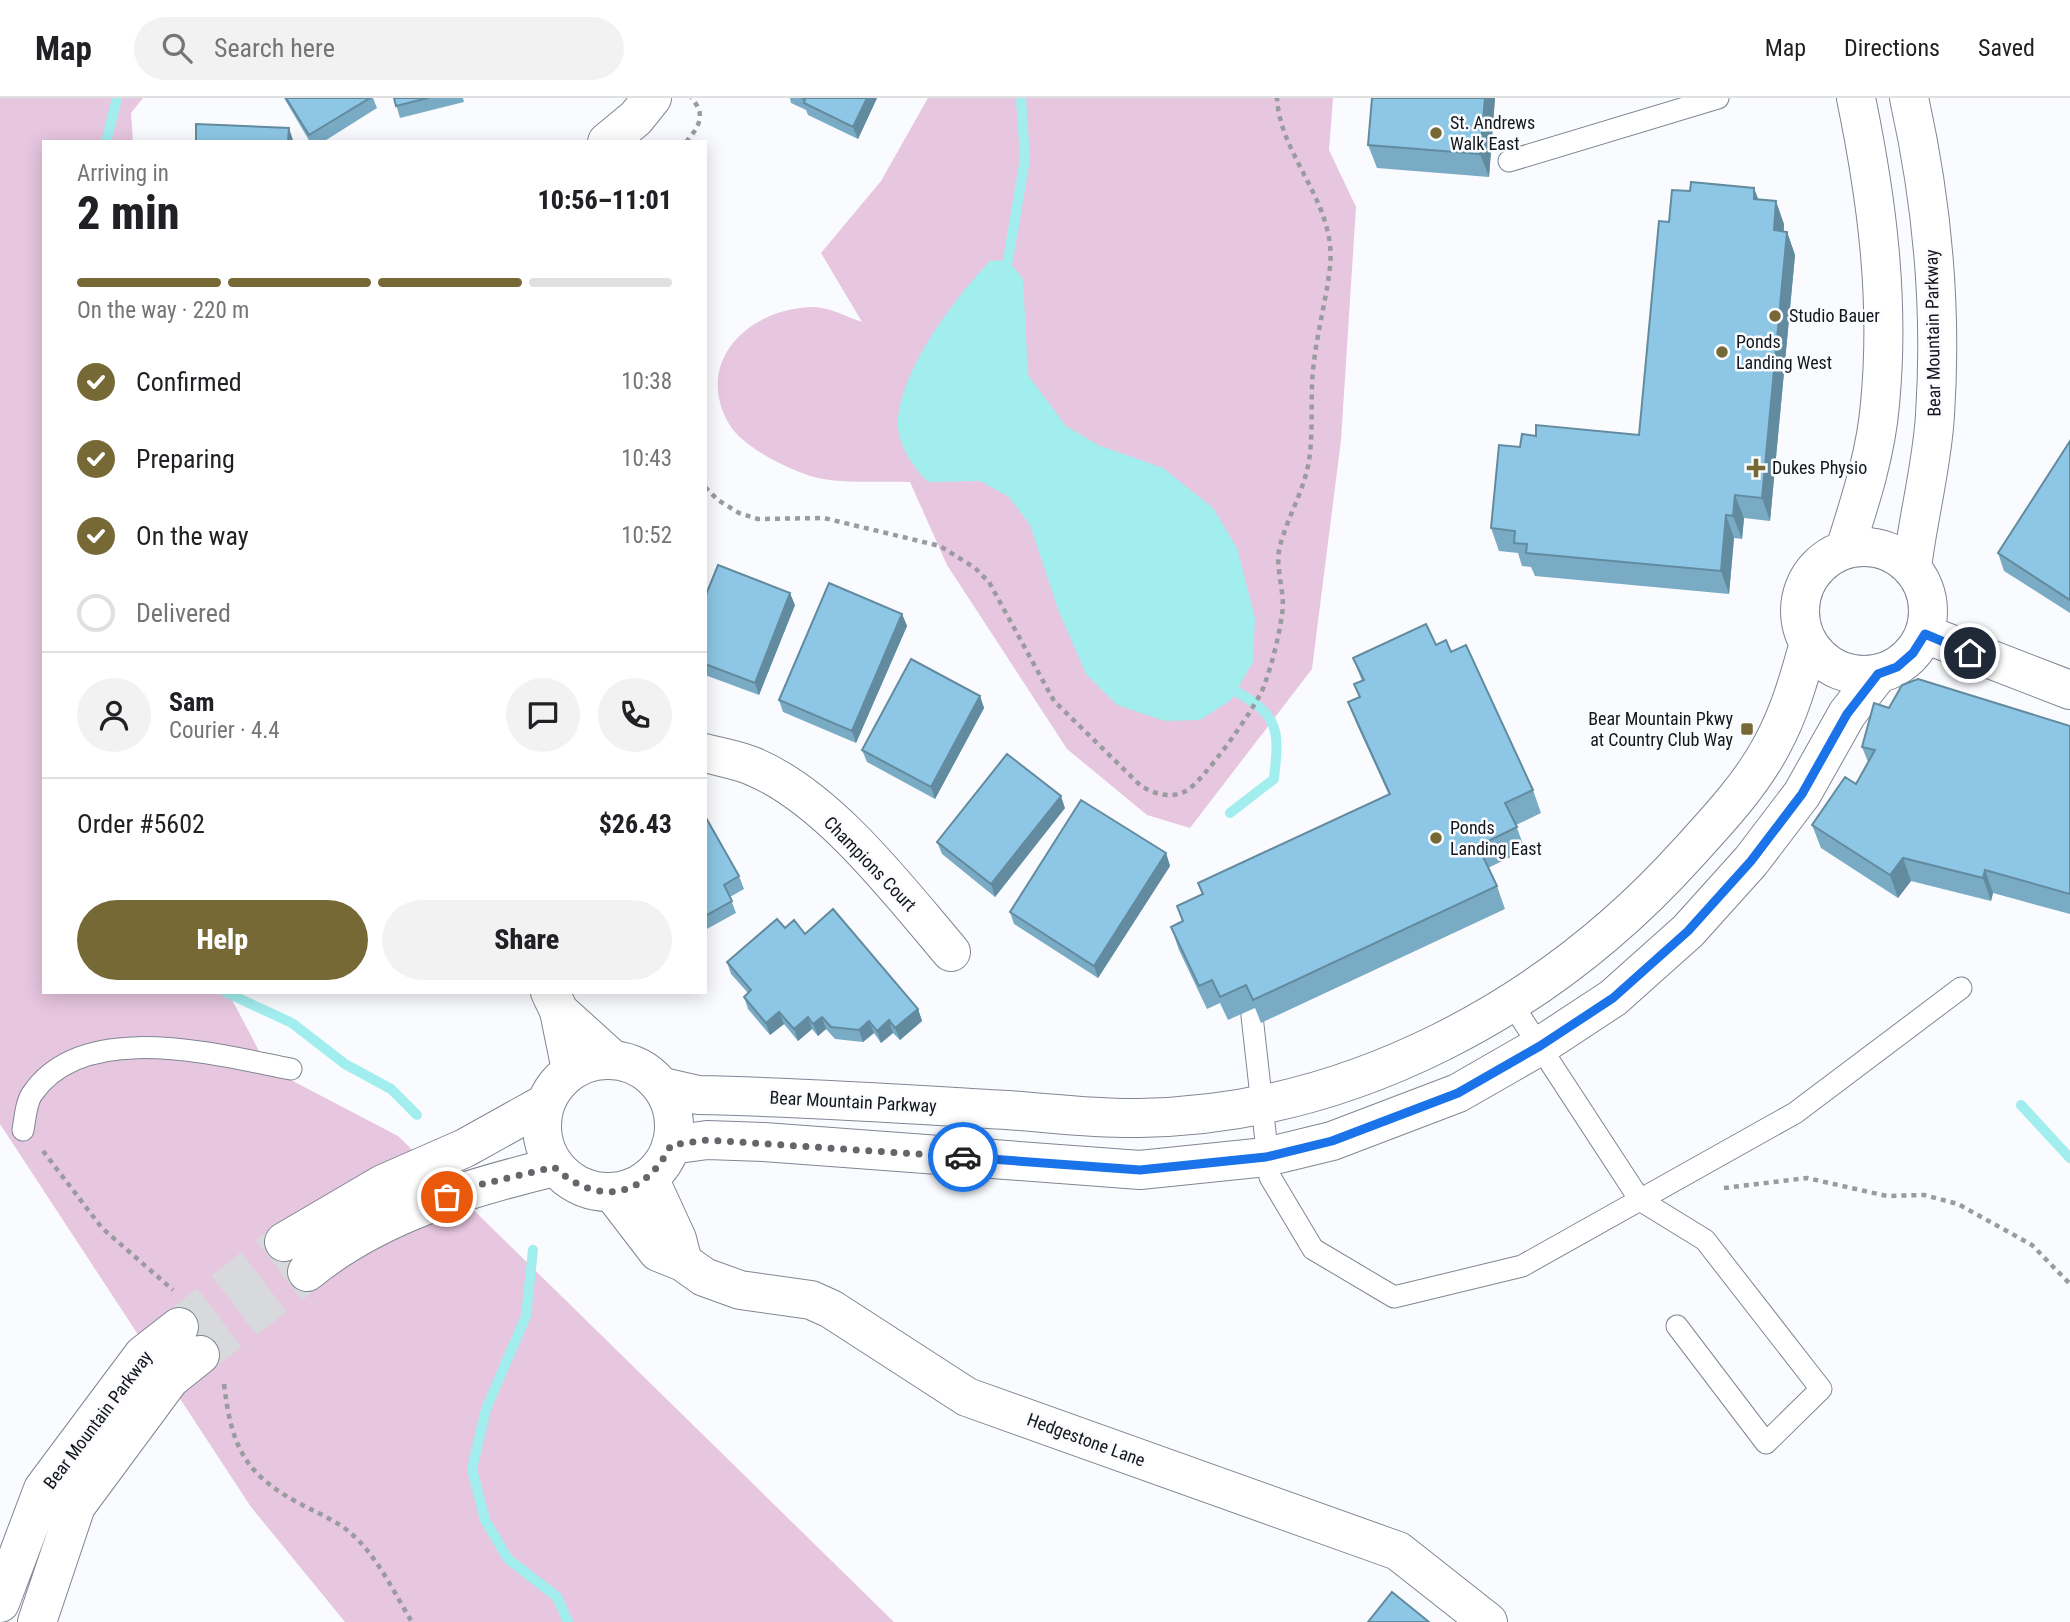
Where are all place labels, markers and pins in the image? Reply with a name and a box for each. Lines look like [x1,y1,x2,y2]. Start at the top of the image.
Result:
place label: St. Andrews Walk East [1450,112,1535,154]
marker: St. Andrews Walk East [1428,125,1444,141]
place label: Studio Bauer [1789,305,1880,326]
marker: Studio Bauer [1767,308,1783,324]
place label: Ponds Landing West [1736,331,1832,373]
marker: Ponds Landing West [1714,344,1730,360]
place label: Dukes Physio [1772,457,1867,478]
marker: Dukes Physio [1746,458,1766,478]
pin [1940,623,2000,683]
place label: Bear Mountain Pkwy at Country Club Way [1588,708,1734,750]
marker: Bear Mountain Pkwy at Country Club Way [1739,721,1755,737]
place label: Ponds Landing East [1450,817,1542,859]
marker: Ponds Landing East [1428,830,1444,846]
pin [417,1167,477,1227]

